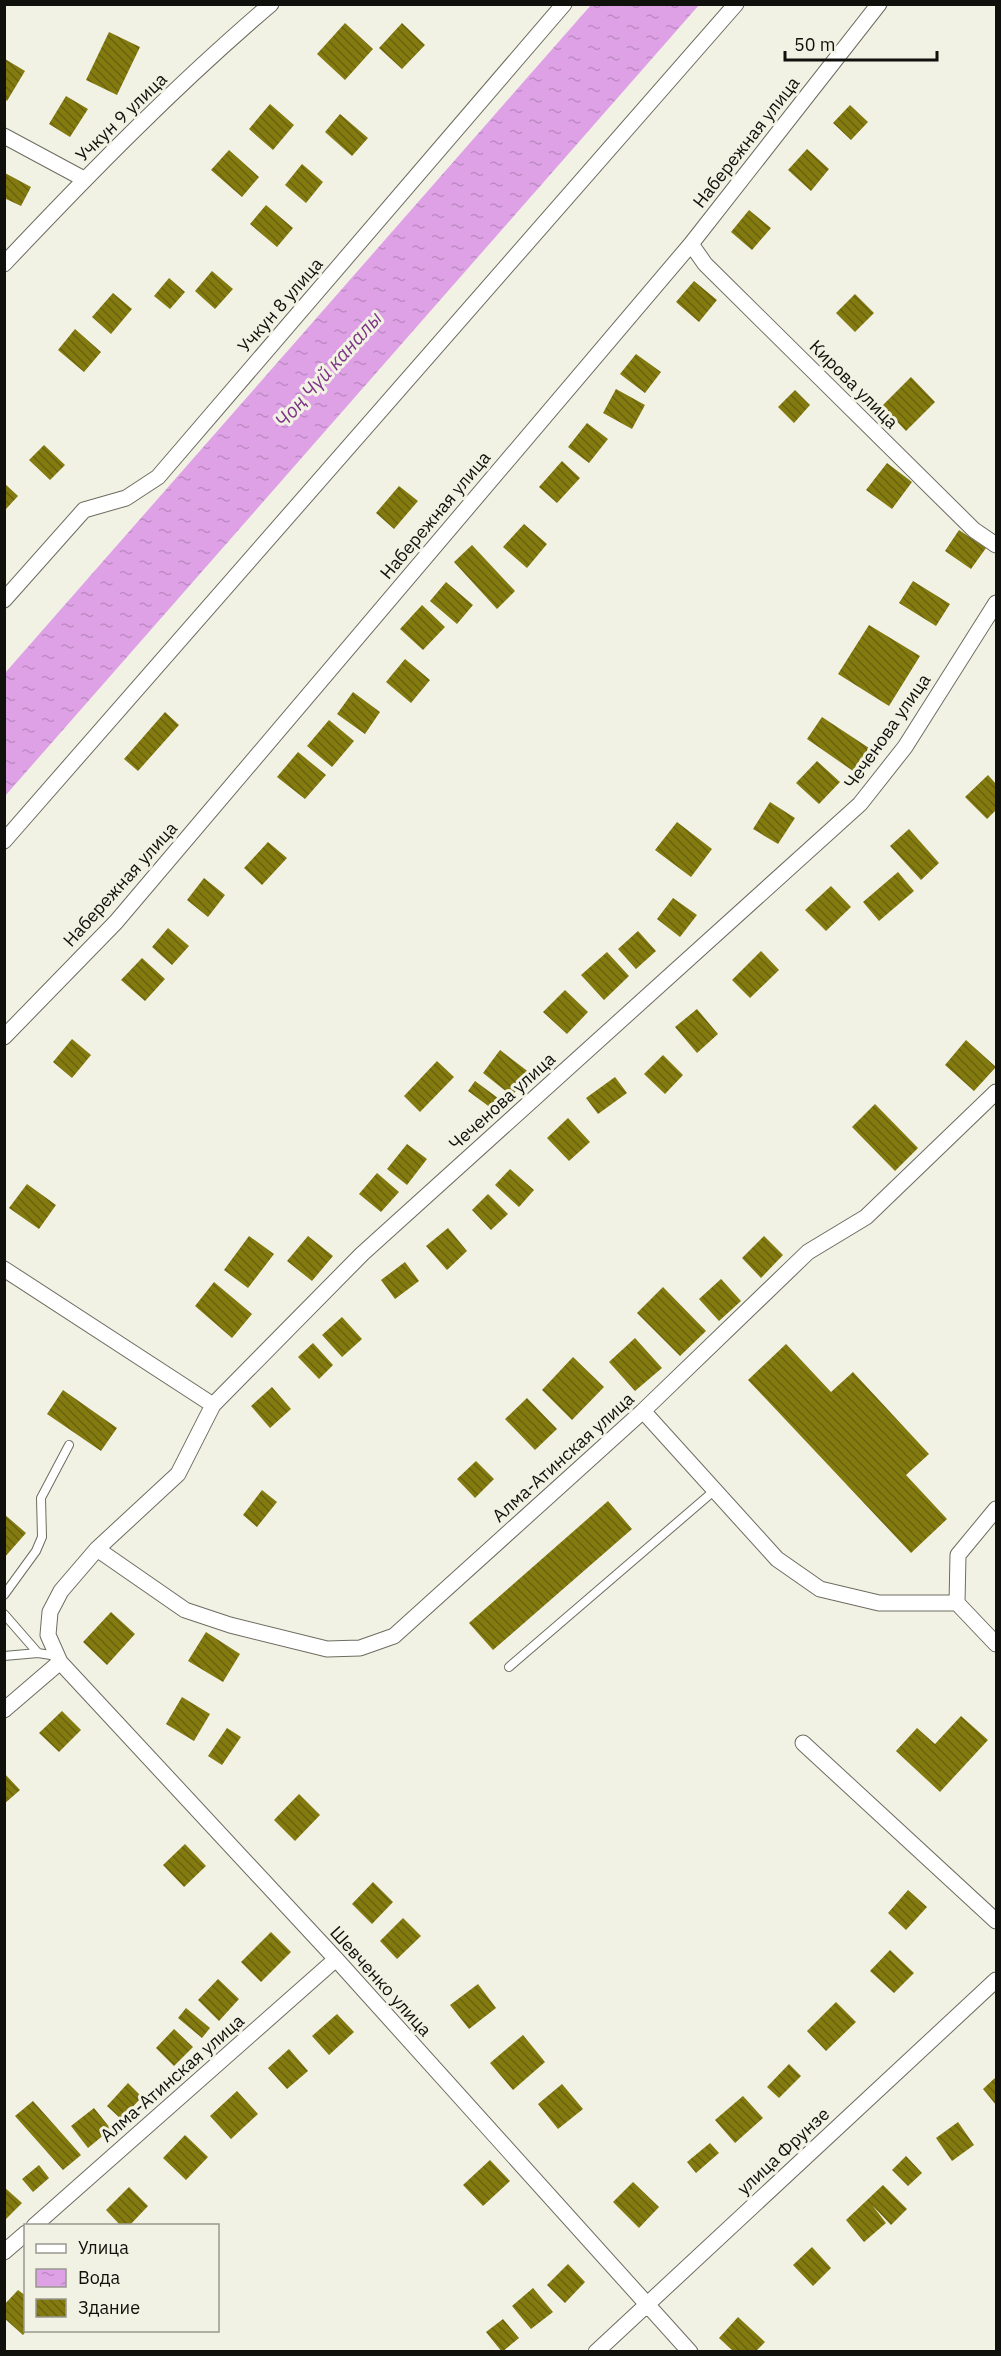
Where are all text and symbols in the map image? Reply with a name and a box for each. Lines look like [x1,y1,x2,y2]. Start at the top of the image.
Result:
scale bar [785,24,936,62]
text: 50 m [794,33,836,56]
street label: Учкун 9 улица [70,67,172,166]
street label: Набережная улица [688,71,805,212]
street label: Учкун 8 улица [232,252,328,357]
water label: Чоң Чүй каналы [268,305,388,433]
street label: Кирова улица [805,335,904,434]
street label: Набережная улица [375,446,496,584]
street label: Чеченова улица [839,669,935,793]
street label: Набережная улица [58,816,182,951]
street label: Чеченова улица [444,1047,560,1155]
street label: Алма-Атинская улица [487,1387,639,1527]
street label: Шевченко улица [325,1921,437,2041]
street label: Алма-Атинская улица [95,2009,249,2147]
street label: улица Фрунзе [732,2102,834,2200]
legend [24,2224,219,2332]
text: Улица [78,2236,129,2259]
text: Вода [78,2266,121,2289]
text: Здание [78,2296,140,2319]

